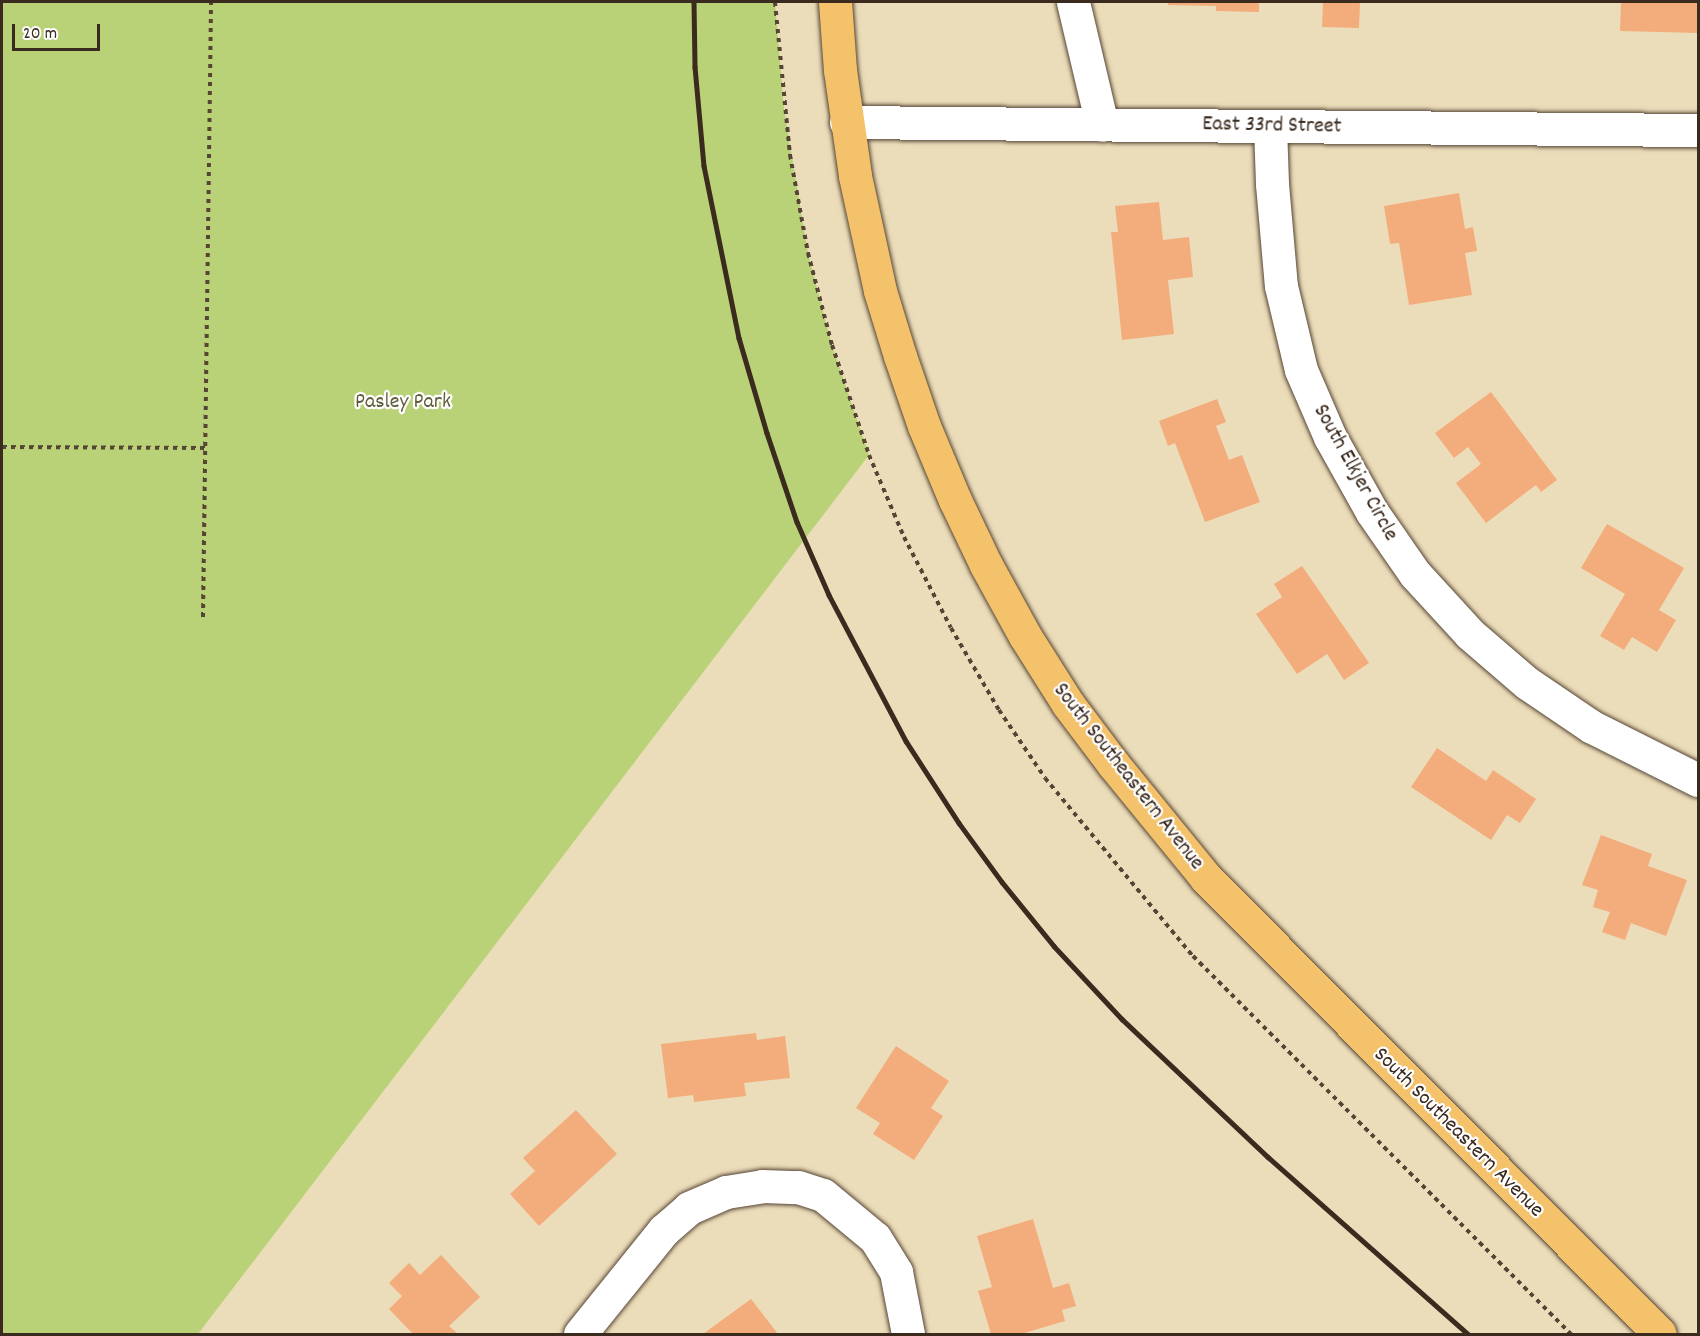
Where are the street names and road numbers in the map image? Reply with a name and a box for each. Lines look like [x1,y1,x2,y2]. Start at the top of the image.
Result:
street label: East 33rd Street [1202,112,1342,140]
street label: South Elkjer Circle [1307,400,1403,546]
street label: South Southeastern Avenue [1047,678,1209,876]
street label: South Southeastern Avenue [1367,1042,1549,1224]

